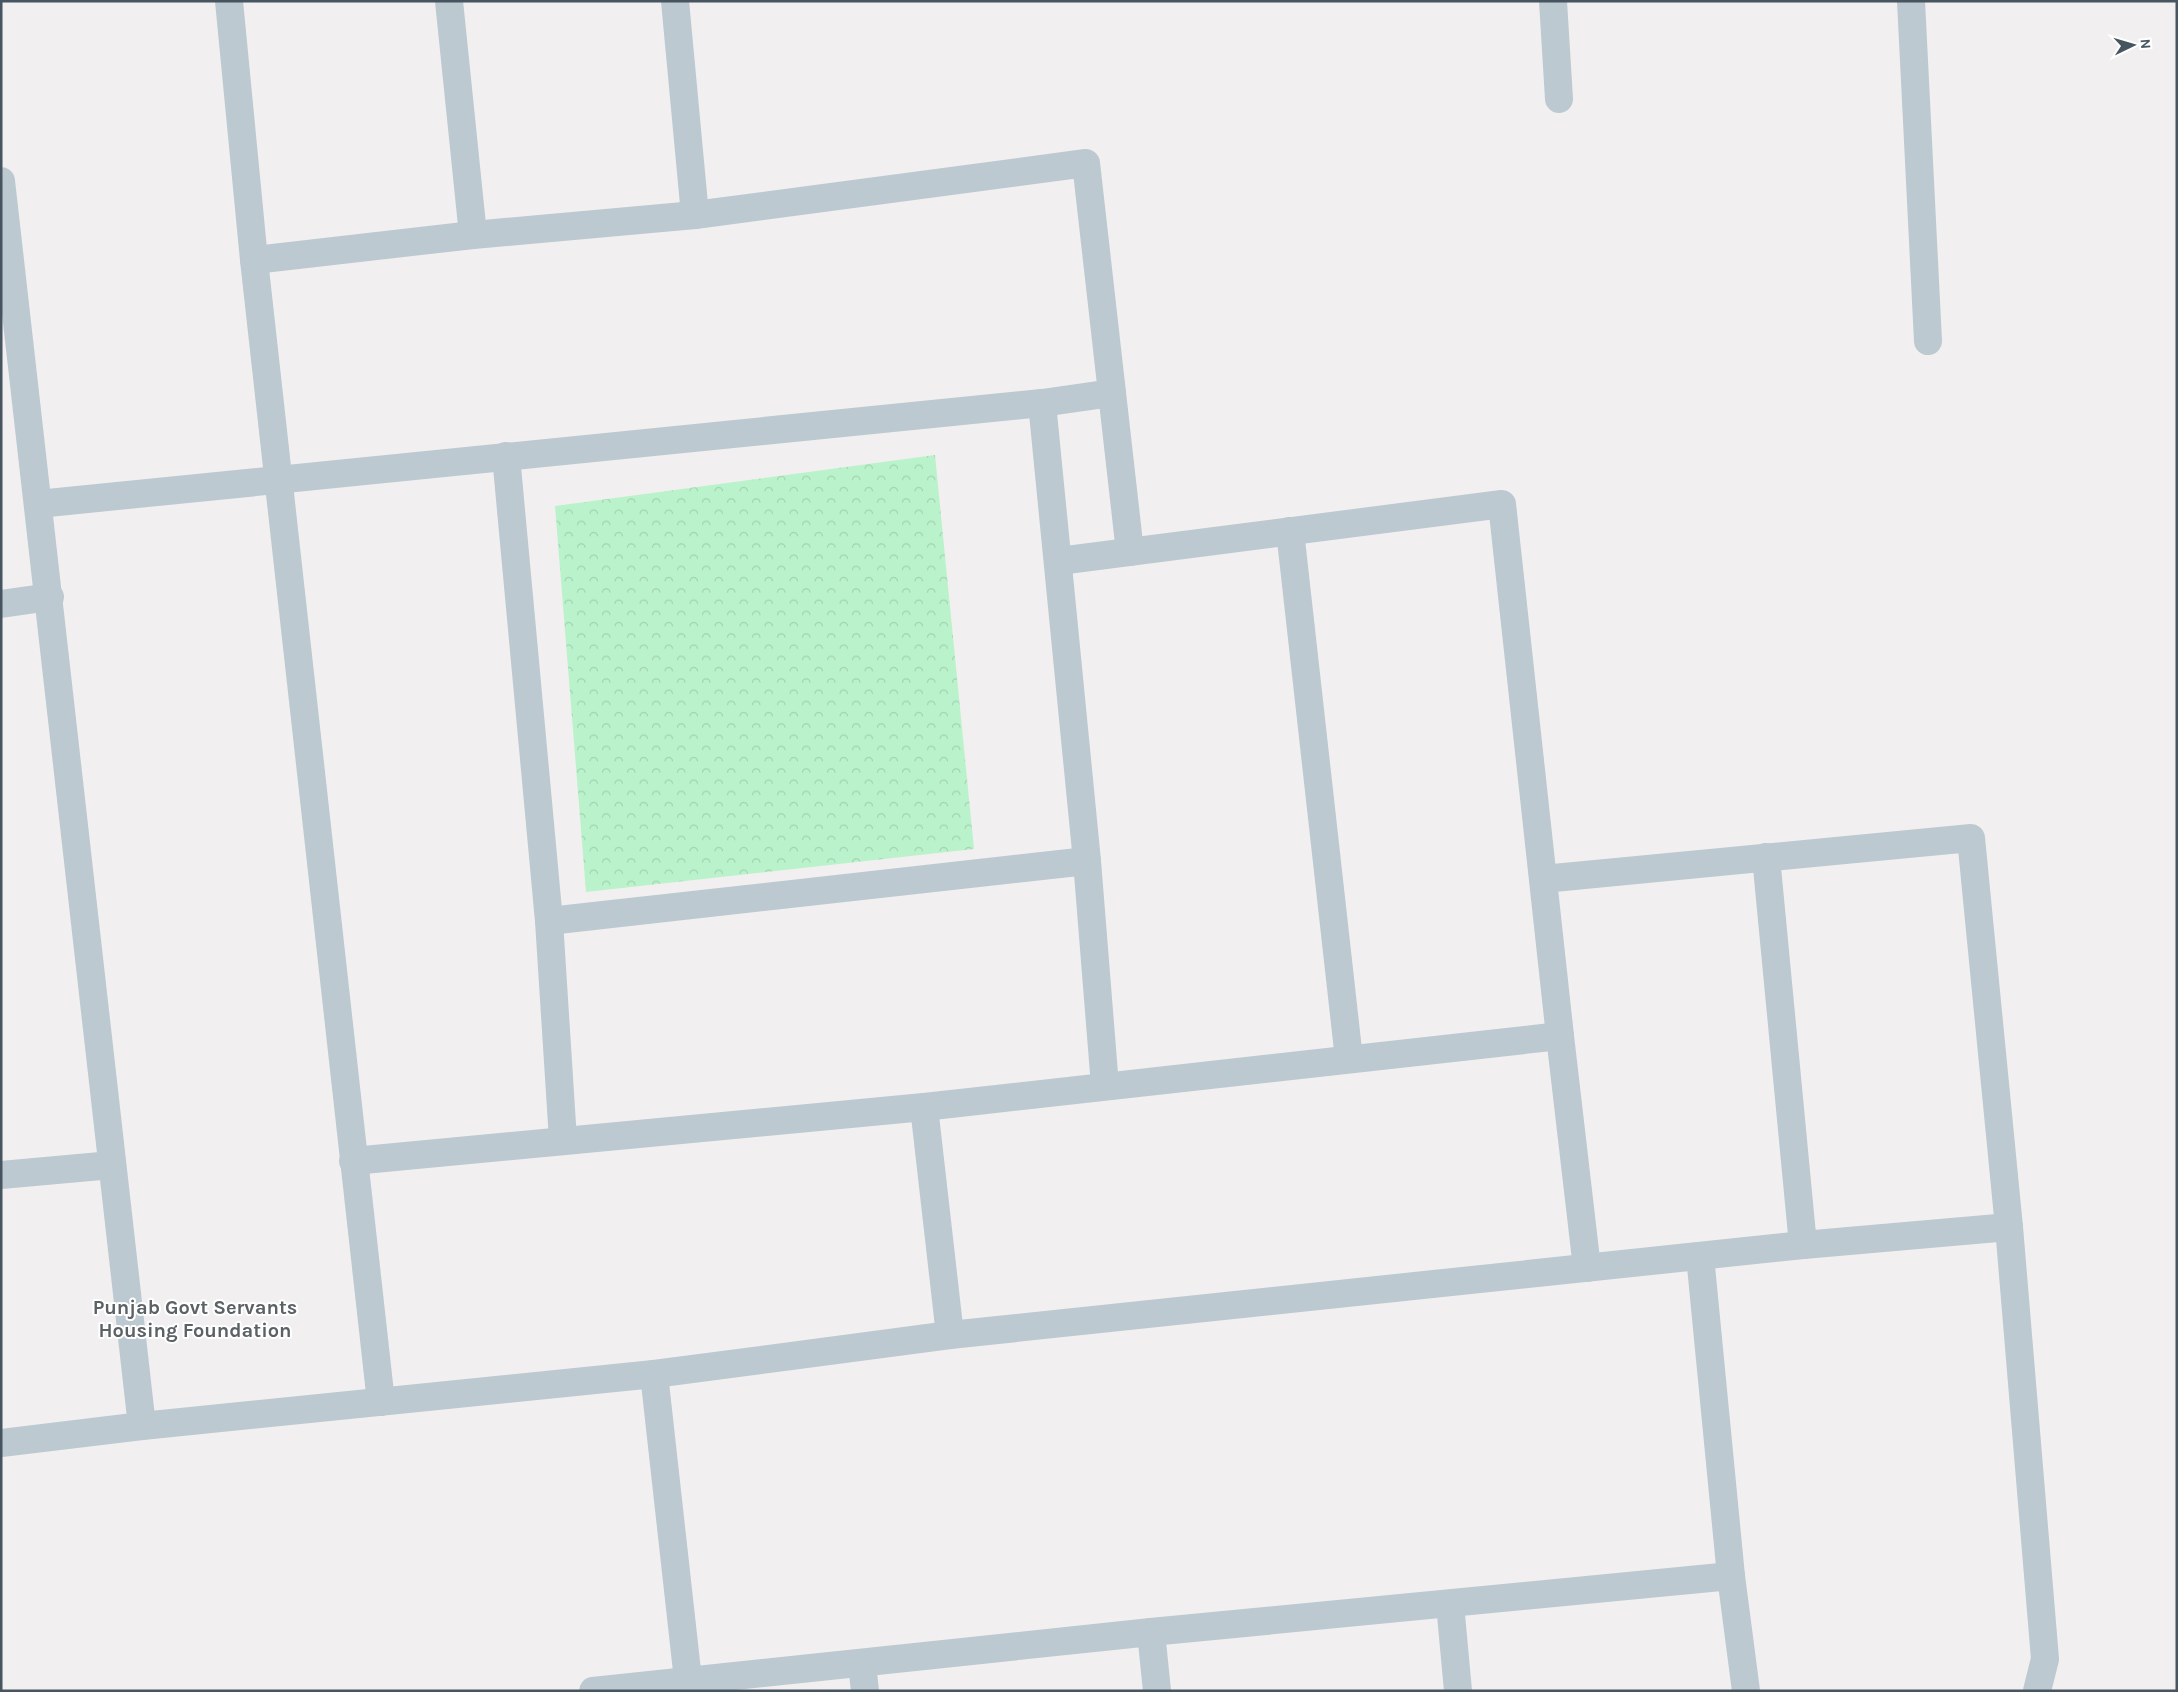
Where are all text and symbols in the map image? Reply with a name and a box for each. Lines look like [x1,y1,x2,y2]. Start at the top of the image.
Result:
north arrow [2108,20,2158,70]
text: N [2137,38,2154,50]
district label: Punjab Govt Servants Housing Foundation [93,1296,297,1342]

